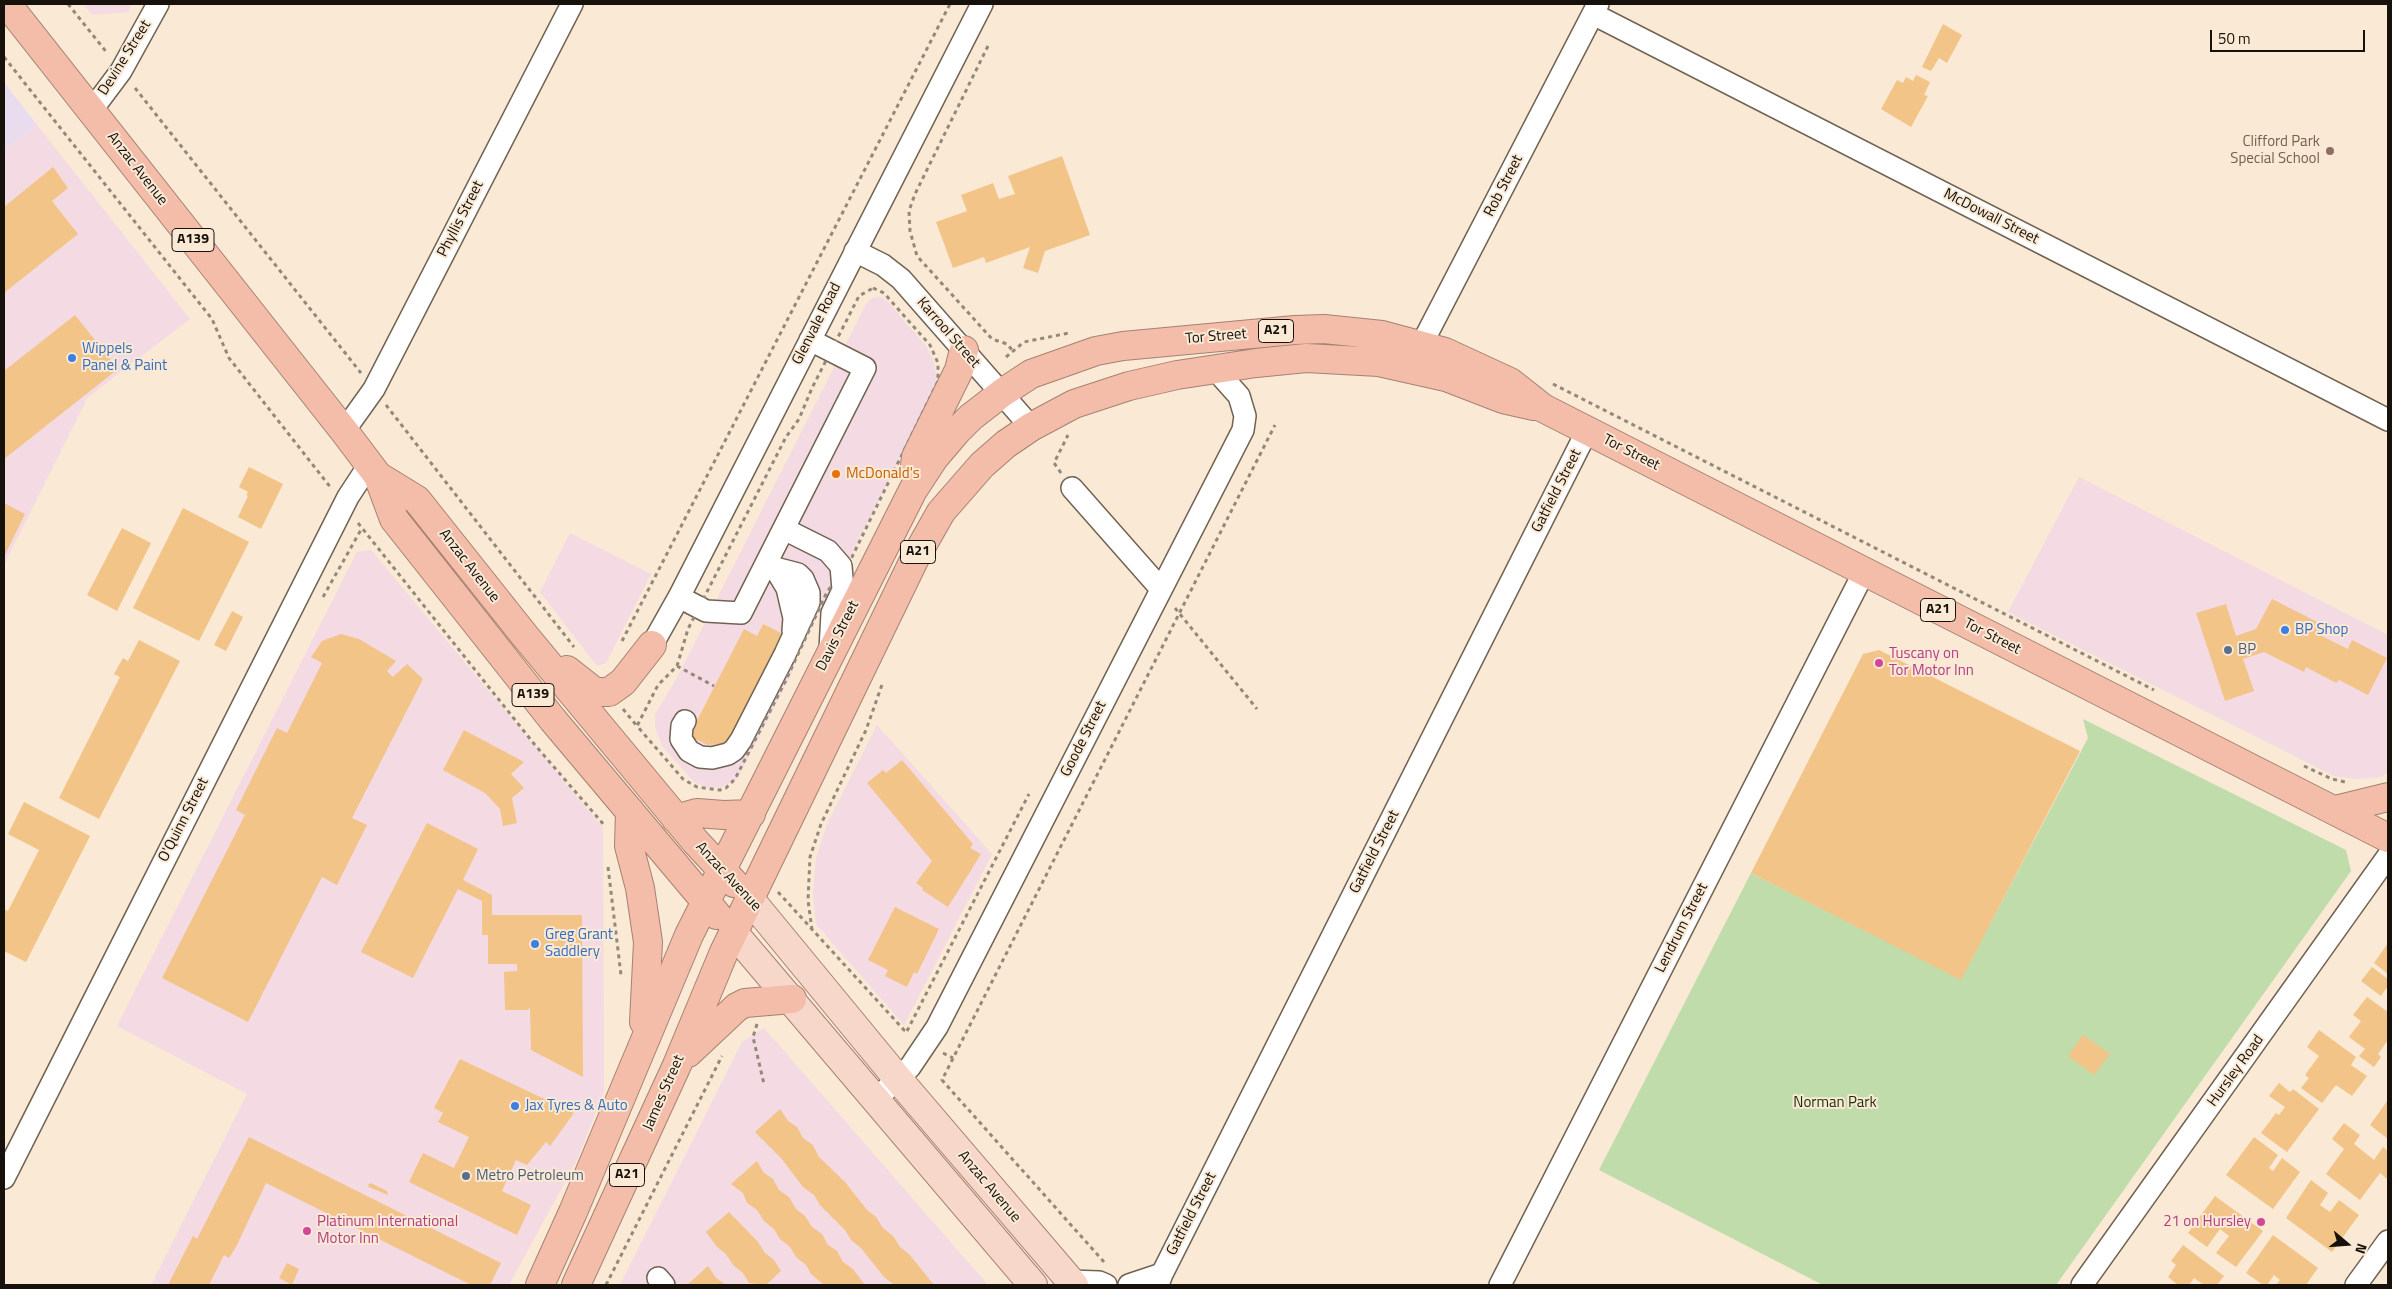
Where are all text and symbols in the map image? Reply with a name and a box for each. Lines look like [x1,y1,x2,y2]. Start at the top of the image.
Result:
street label: Devine Street [95,17,155,99]
scale bar [2212,20,2367,52]
text: 50 m [2218,27,2251,50]
street label: Anzac Avenue [103,129,171,209]
place label: Clifford Park Special School [2230,133,2320,168]
marker: Clifford Park Special School [2324,145,2336,157]
street label: Rob Street [1481,152,1527,220]
street label: Phyllis Street [434,178,488,260]
street label: McDowall Street [1940,185,2042,249]
road number: A139 [172,228,214,252]
street label: Glenvale Road [789,280,845,368]
street label: Karrool Street [912,294,984,372]
road number: A21 [1258,320,1294,342]
street label: Tor Street [1185,325,1247,349]
place label: Wippels Panel & Paint [82,340,167,375]
marker: Wippels Panel & Paint [66,352,78,364]
street label: Tor Street [1599,431,1663,475]
street label: Gatfield Street [1528,446,1586,536]
place label: McDonald's [846,465,920,483]
marker: McDonald's [830,468,842,480]
street label: Anzac Avenue [435,526,503,606]
road number: A21 [900,540,936,564]
street label: Davis Street [813,598,863,674]
road number: A21 [1920,598,1956,622]
street label: Tor Street [1960,615,2024,659]
place label: BP Shop [2295,621,2348,639]
marker: BP Shop [2279,624,2291,636]
place label: BP [2238,641,2256,659]
marker: BP [2222,644,2234,656]
place label: Tuscany on Tor Motor Inn [1889,645,1974,680]
marker: Tuscany on Tor Motor Inn [1873,657,1885,669]
road number: A139 [512,684,554,706]
street label: Goode Street [1057,698,1111,780]
street label: O'Quinn Street [155,775,213,865]
street label: Gatfield Street [1346,807,1404,897]
street label: Anzac Avenue [691,839,765,915]
street label: Lendrum Street [1652,880,1712,976]
place label: Greg Grant Saddlery [545,926,613,961]
marker: Greg Grant Saddlery [529,938,541,950]
street label: Hursley Road [2204,1032,2268,1110]
street label: James Street [639,1052,689,1134]
park label: Norman Park [1793,1094,1877,1112]
place label: Jax Tyres & Auto [525,1097,628,1115]
marker: Jax Tyres & Auto [509,1100,521,1112]
street label: Anzac Avenue [954,1147,1024,1227]
road number: A21 [610,1164,644,1186]
place label: Metro Petroleum [476,1167,584,1185]
street label: Gatfield Street [1163,1169,1221,1259]
marker: Metro Petroleum [460,1170,472,1182]
place label: Platinum International Motor Inn [317,1213,458,1248]
place label: 21 on Hursley [2163,1213,2251,1231]
marker: 21 on Hursley [2255,1216,2267,1228]
north arrow [2322,1219,2372,1269]
marker: Platinum International Motor Inn [301,1225,313,1237]
text: N [2350,1241,2373,1257]

